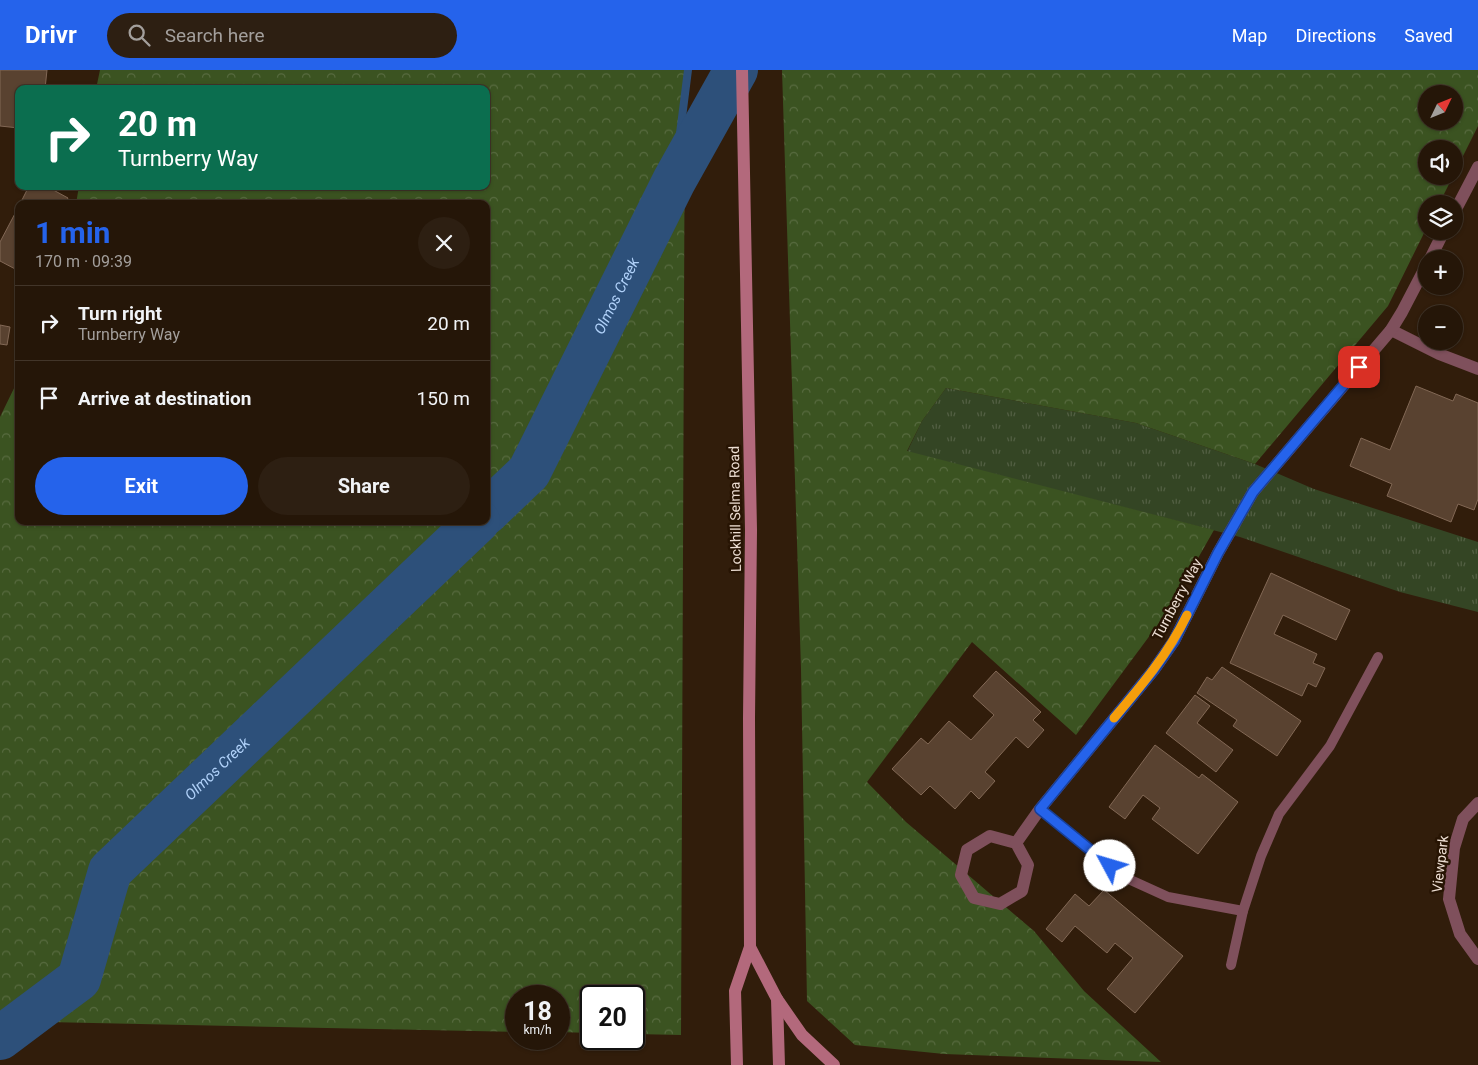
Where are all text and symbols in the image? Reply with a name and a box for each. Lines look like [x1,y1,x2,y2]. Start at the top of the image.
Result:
search box [107,13,457,58]
text: Drivr [25,21,77,49]
icon: search [125,21,153,49]
text: Search here [165,24,265,47]
text: Map [1232,25,1267,46]
text: Directions [1295,25,1376,46]
text: Saved [1404,25,1453,46]
north arrow [1418,85,1462,130]
map controls [1418,85,1463,350]
text: 20 m [118,104,197,145]
icon: right [35,105,100,170]
button: sound [1418,140,1463,185]
text: Turnberry Way [118,146,258,171]
button: layers [1418,195,1463,240]
text: 1 min [35,215,110,250]
button: close [418,217,470,269]
button: + [1418,250,1463,295]
text: 170 m · 09:39 [35,252,132,271]
water label: Olmos Creek [590,254,643,337]
text: Turn right [78,302,162,325]
button: − [1418,305,1463,350]
icon: right [35,309,63,337]
text: 20 m [427,312,470,335]
text: Turnberry Way [78,325,180,344]
pin [1338,346,1380,388]
icon: arrive [1345,353,1373,381]
icon: arrive [35,384,63,412]
text: Arrive at destination [78,387,251,410]
text: 150 m [417,387,470,410]
street label: Lockhill Selma Road [726,446,744,572]
button: Exit [35,457,248,515]
button: Share [258,457,470,515]
street label: Turnberry Way [1149,556,1205,642]
water label: Olmos Creek [181,733,254,804]
street label: Viewpark [1429,834,1452,894]
position arrow [1083,839,1135,891]
speed limit sign: 20 [580,985,645,1050]
text: 18 [523,997,552,1026]
text: km/h [523,1023,552,1037]

